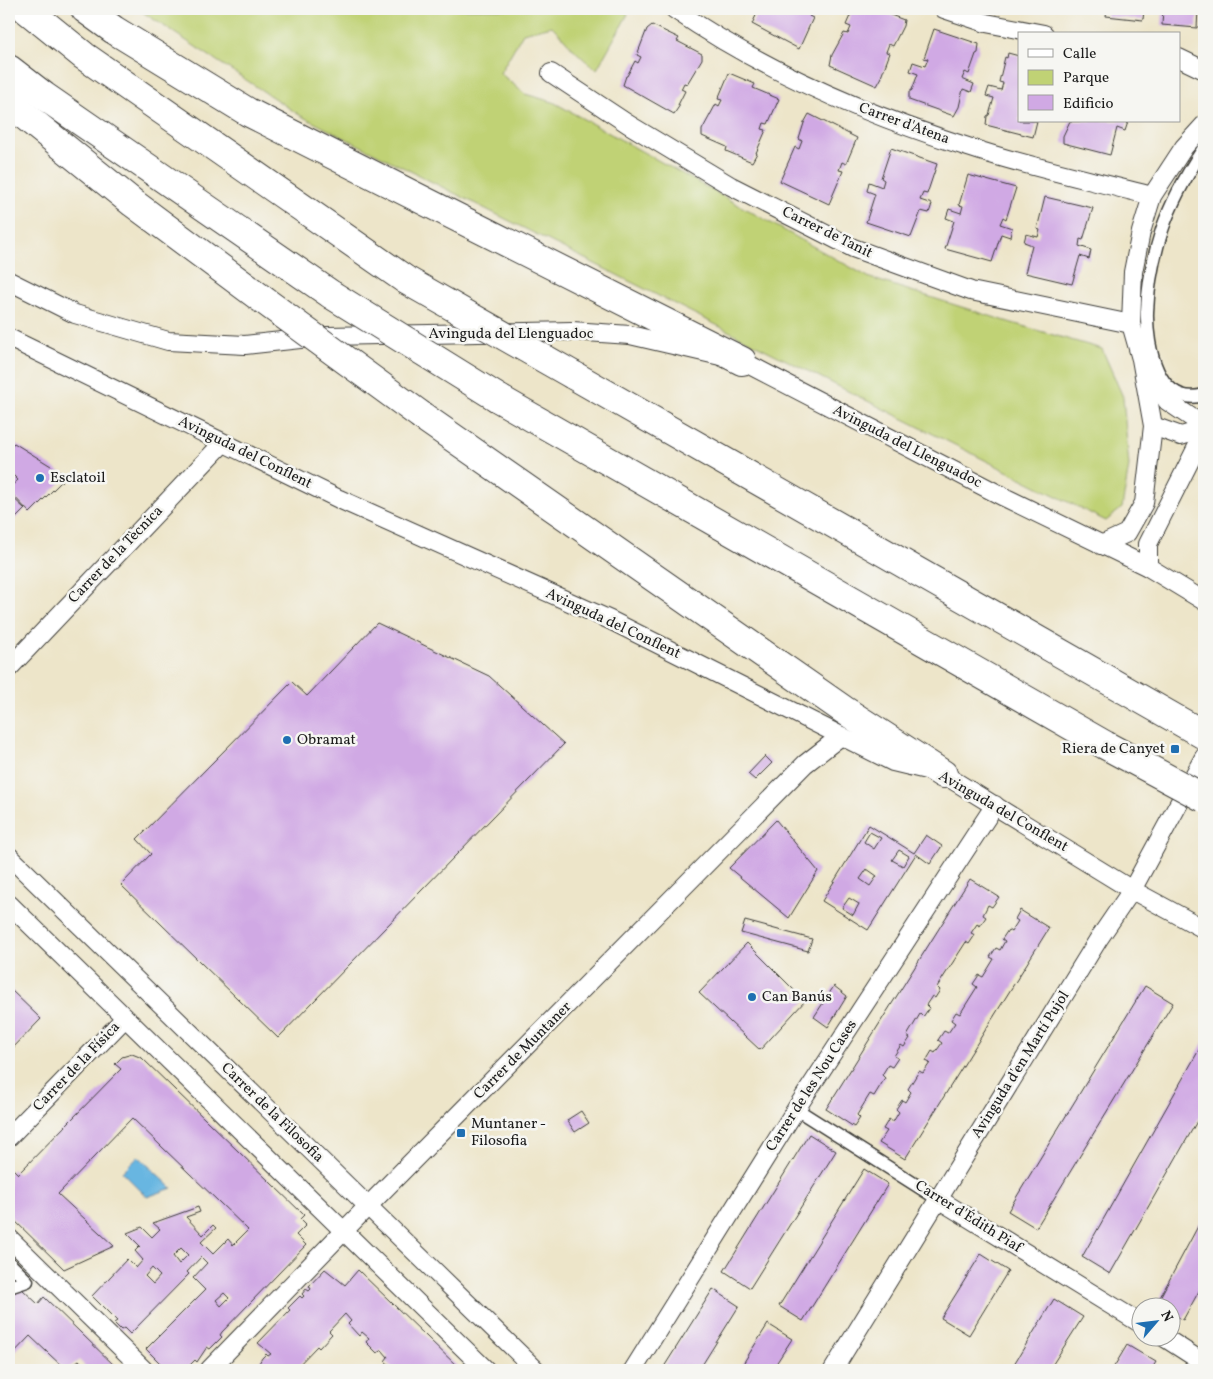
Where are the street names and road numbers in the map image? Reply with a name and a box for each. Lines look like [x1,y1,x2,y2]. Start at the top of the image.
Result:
street label: Carrer d'Atena [856,98,952,150]
street label: Carrer de Tanit [778,202,876,264]
street label: Avinguda del Llenguadoc [429,324,594,345]
street label: Avinguda del Llenguadoc [829,400,985,494]
street label: Avinguda del Conflent [175,411,315,495]
street label: Carrer de la Tècnica [64,501,168,609]
street label: Avinguda del Conflent [542,584,684,664]
street label: Avinguda del Conflent [934,766,1072,858]
street label: Avinguda d'en Martí Pujol [967,987,1075,1143]
street label: Carrer de Muntaner [469,997,577,1105]
street label: Carrer de les Nou Cases [761,1016,863,1156]
street label: Carrer de la Física [29,1017,125,1117]
street label: Carrer de la Filosofia [216,1058,328,1168]
street label: Carrer d'Édith Piaf [910,1176,1027,1259]

